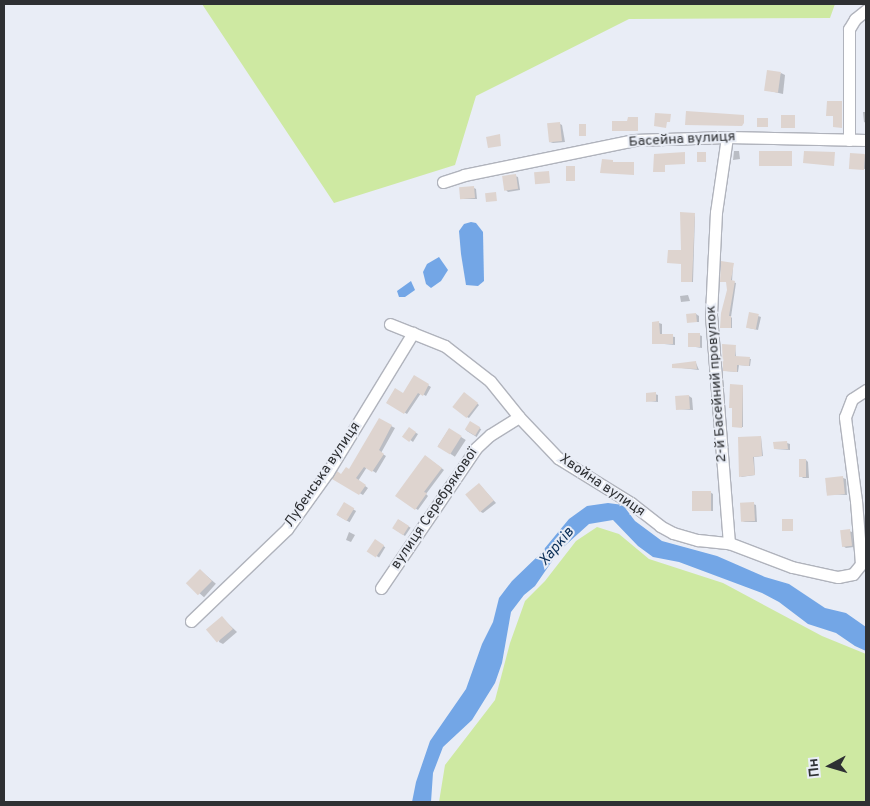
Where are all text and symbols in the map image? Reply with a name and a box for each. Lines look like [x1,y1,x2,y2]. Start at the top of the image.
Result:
street label: Басейна вулиця [628,129,736,151]
street label: 2-й Басейний провулок [703,305,731,463]
street label: Лубeнська вулиця [282,419,364,531]
street label: вулиця Серебрякової [388,445,482,573]
street label: Хвойна вулиця [556,451,648,521]
water label: Харків [536,524,578,570]
north arrow [805,741,855,791]
text: Пн [805,757,824,778]

